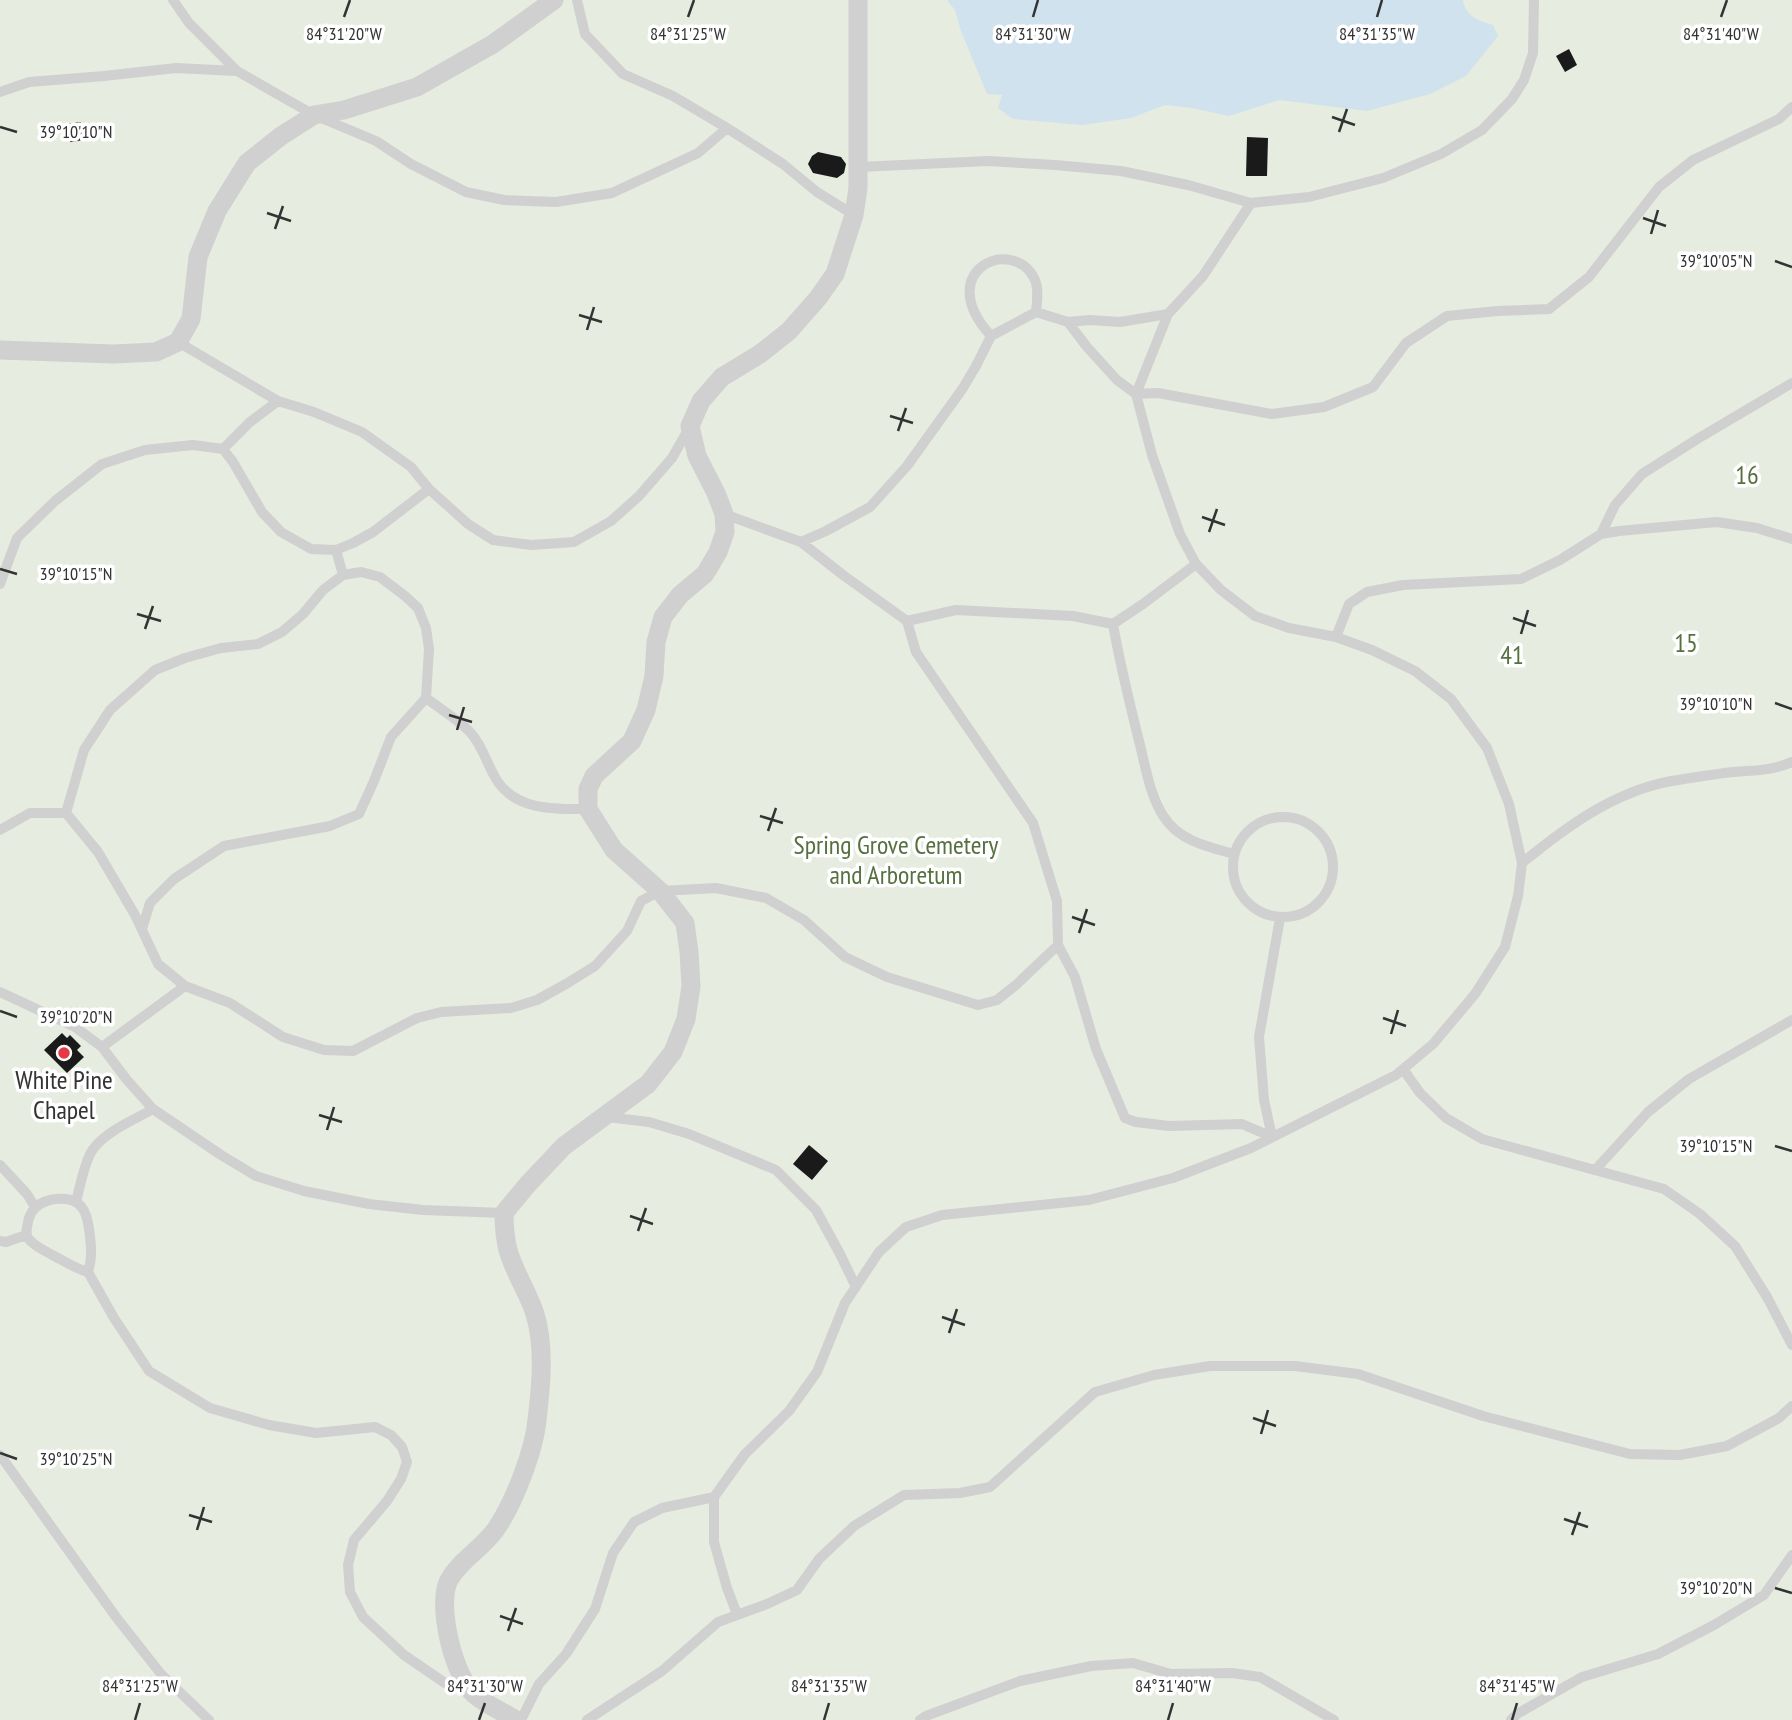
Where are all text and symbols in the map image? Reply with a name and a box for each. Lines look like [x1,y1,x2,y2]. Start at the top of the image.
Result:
text: 84°31'20"W [306,22,382,45]
text: 84°31'25"W [650,22,726,45]
text: 84°31'30"W [995,22,1071,45]
text: 84°31'35"W [1339,22,1415,45]
text: 84°31'40"W [1683,22,1759,45]
text: 39°10'10"N [40,120,112,143]
text: 39°10'05"N [1680,249,1752,272]
park label: 16 [1735,458,1759,491]
text: 39°10'15"N [40,562,112,585]
park label: 15 [1674,626,1698,659]
park label: 41 [1500,638,1524,671]
text: 39°10'10"N [1680,692,1752,715]
park label: Spring Grove Cemetery and Arboretum [794,828,999,891]
text: 39°10'20"N [40,1005,112,1028]
marker: White Pine Chapel [56,1045,72,1061]
place label: White Pine Chapel [15,1063,113,1126]
text: 39°10'15"N [1680,1134,1752,1157]
text: 39°10'25"N [40,1447,112,1470]
text: 39°10'20"N [1680,1576,1752,1599]
text: 84°31'25"W [102,1674,178,1697]
text: 84°31'30"W [447,1674,523,1697]
text: 84°31'35"W [791,1674,867,1697]
text: 84°31'40"W [1135,1674,1211,1697]
text: 84°31'45"W [1479,1674,1555,1697]

